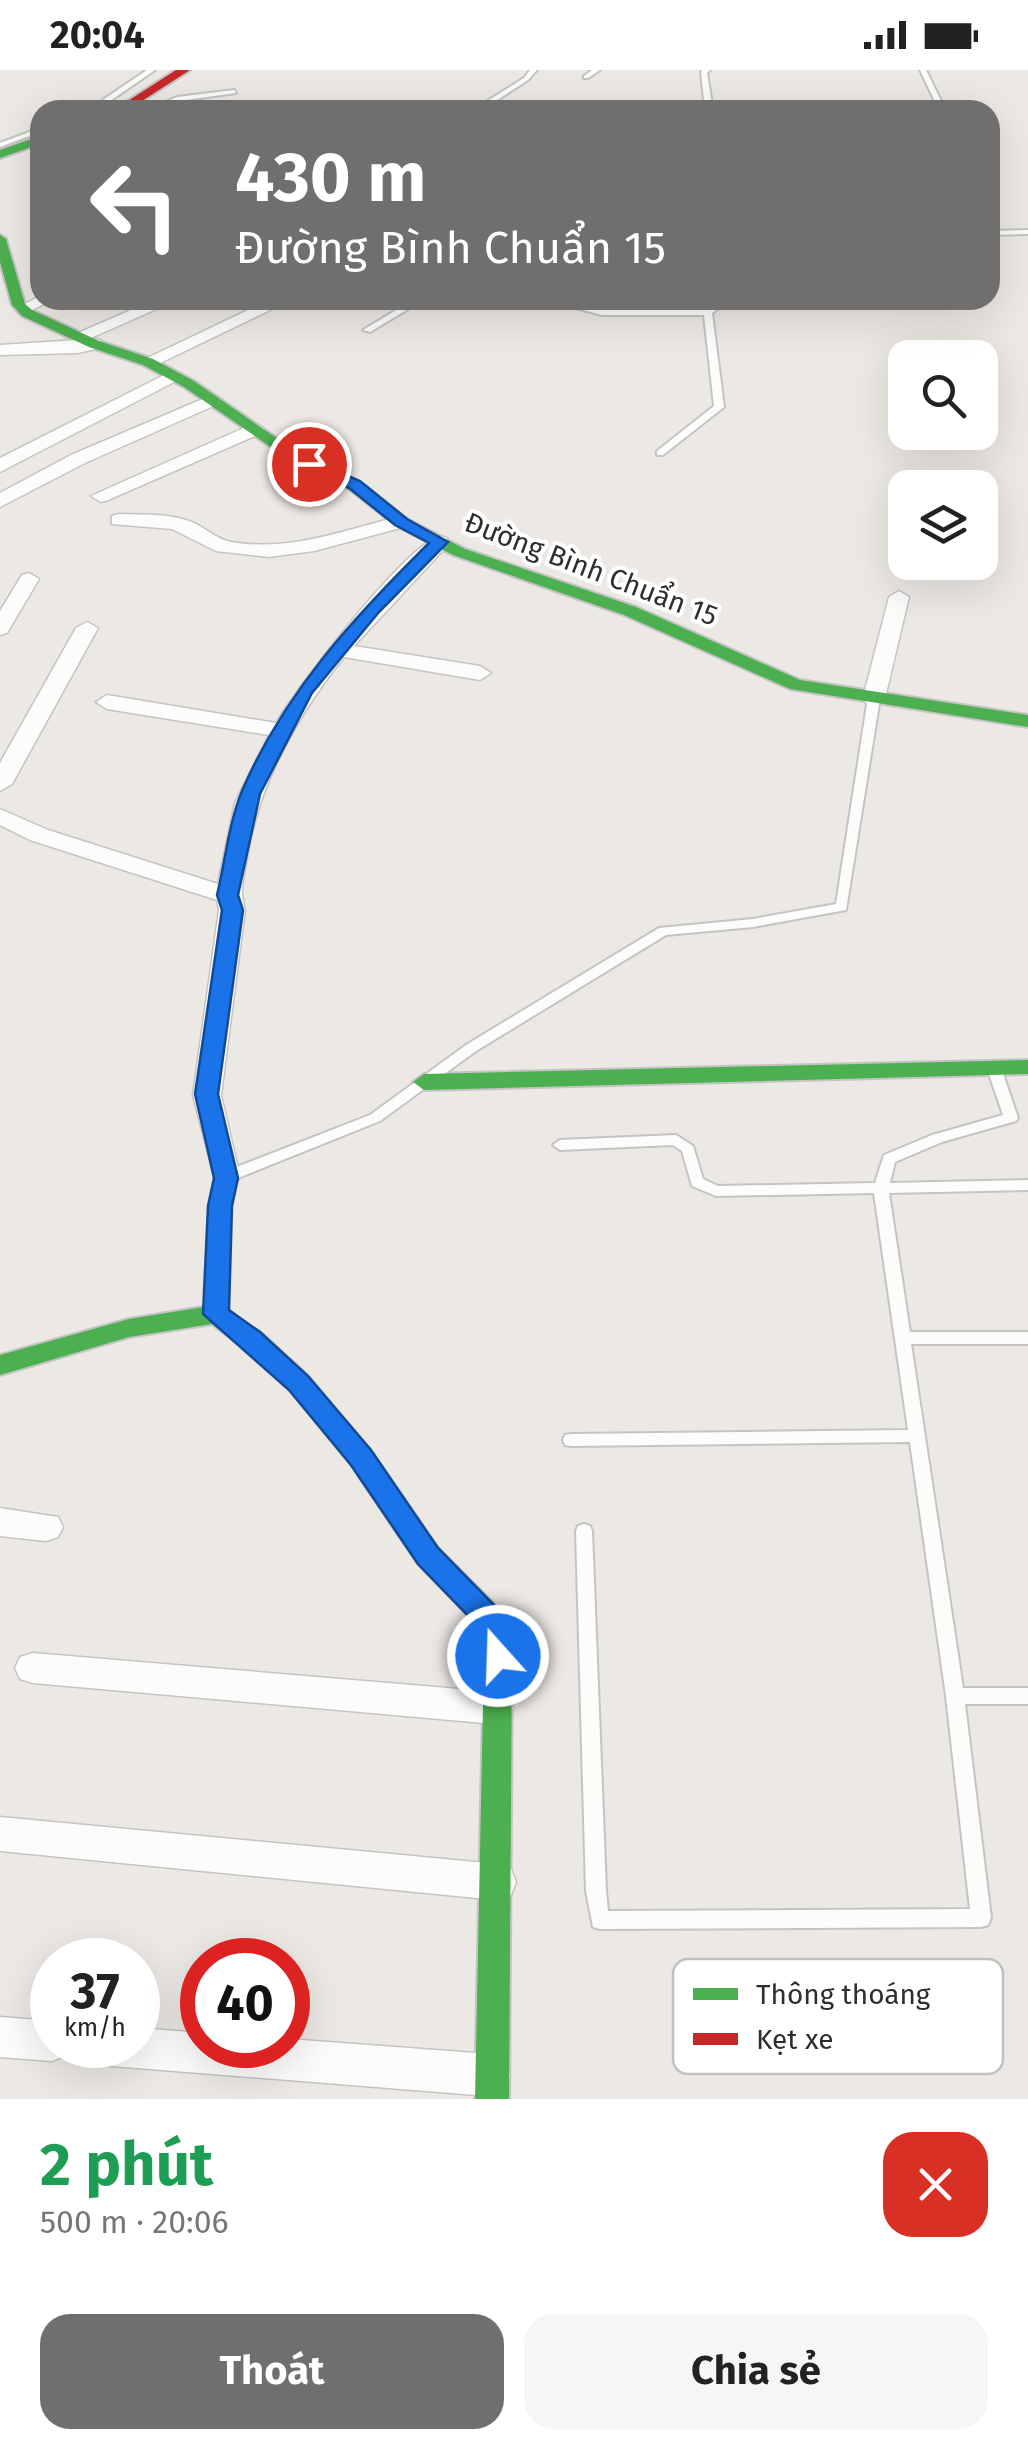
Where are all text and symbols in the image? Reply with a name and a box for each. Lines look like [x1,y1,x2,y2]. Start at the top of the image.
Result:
text: 20:04 [50,12,145,58]
text: 430 m [235,136,427,220]
icon: left [70,140,200,270]
text: Đường Bình Chuẩn 15 [235,221,666,275]
map controls [888,340,998,580]
button: search [888,340,998,450]
pin [267,422,352,507]
icon: arrive [282,437,337,492]
button: layers [888,470,998,580]
street label: Đường Bình Chuẩn 15 [460,505,722,632]
position arrow [446,1604,550,1708]
speed limit sign: 40 [180,1938,310,2068]
legend [673,1959,1003,2074]
text: 37 [70,1961,120,2021]
text: Thông thoáng [756,1978,931,2011]
text: km/h [64,2013,126,2043]
text: Kẹt xe [756,2023,833,2056]
text: 2 phút [40,2129,213,2201]
button: close [883,2132,988,2237]
text: 500 m · 20:06 [40,2203,229,2241]
button: Thoát [40,2314,504,2429]
button: Chia sẻ [524,2314,988,2429]

